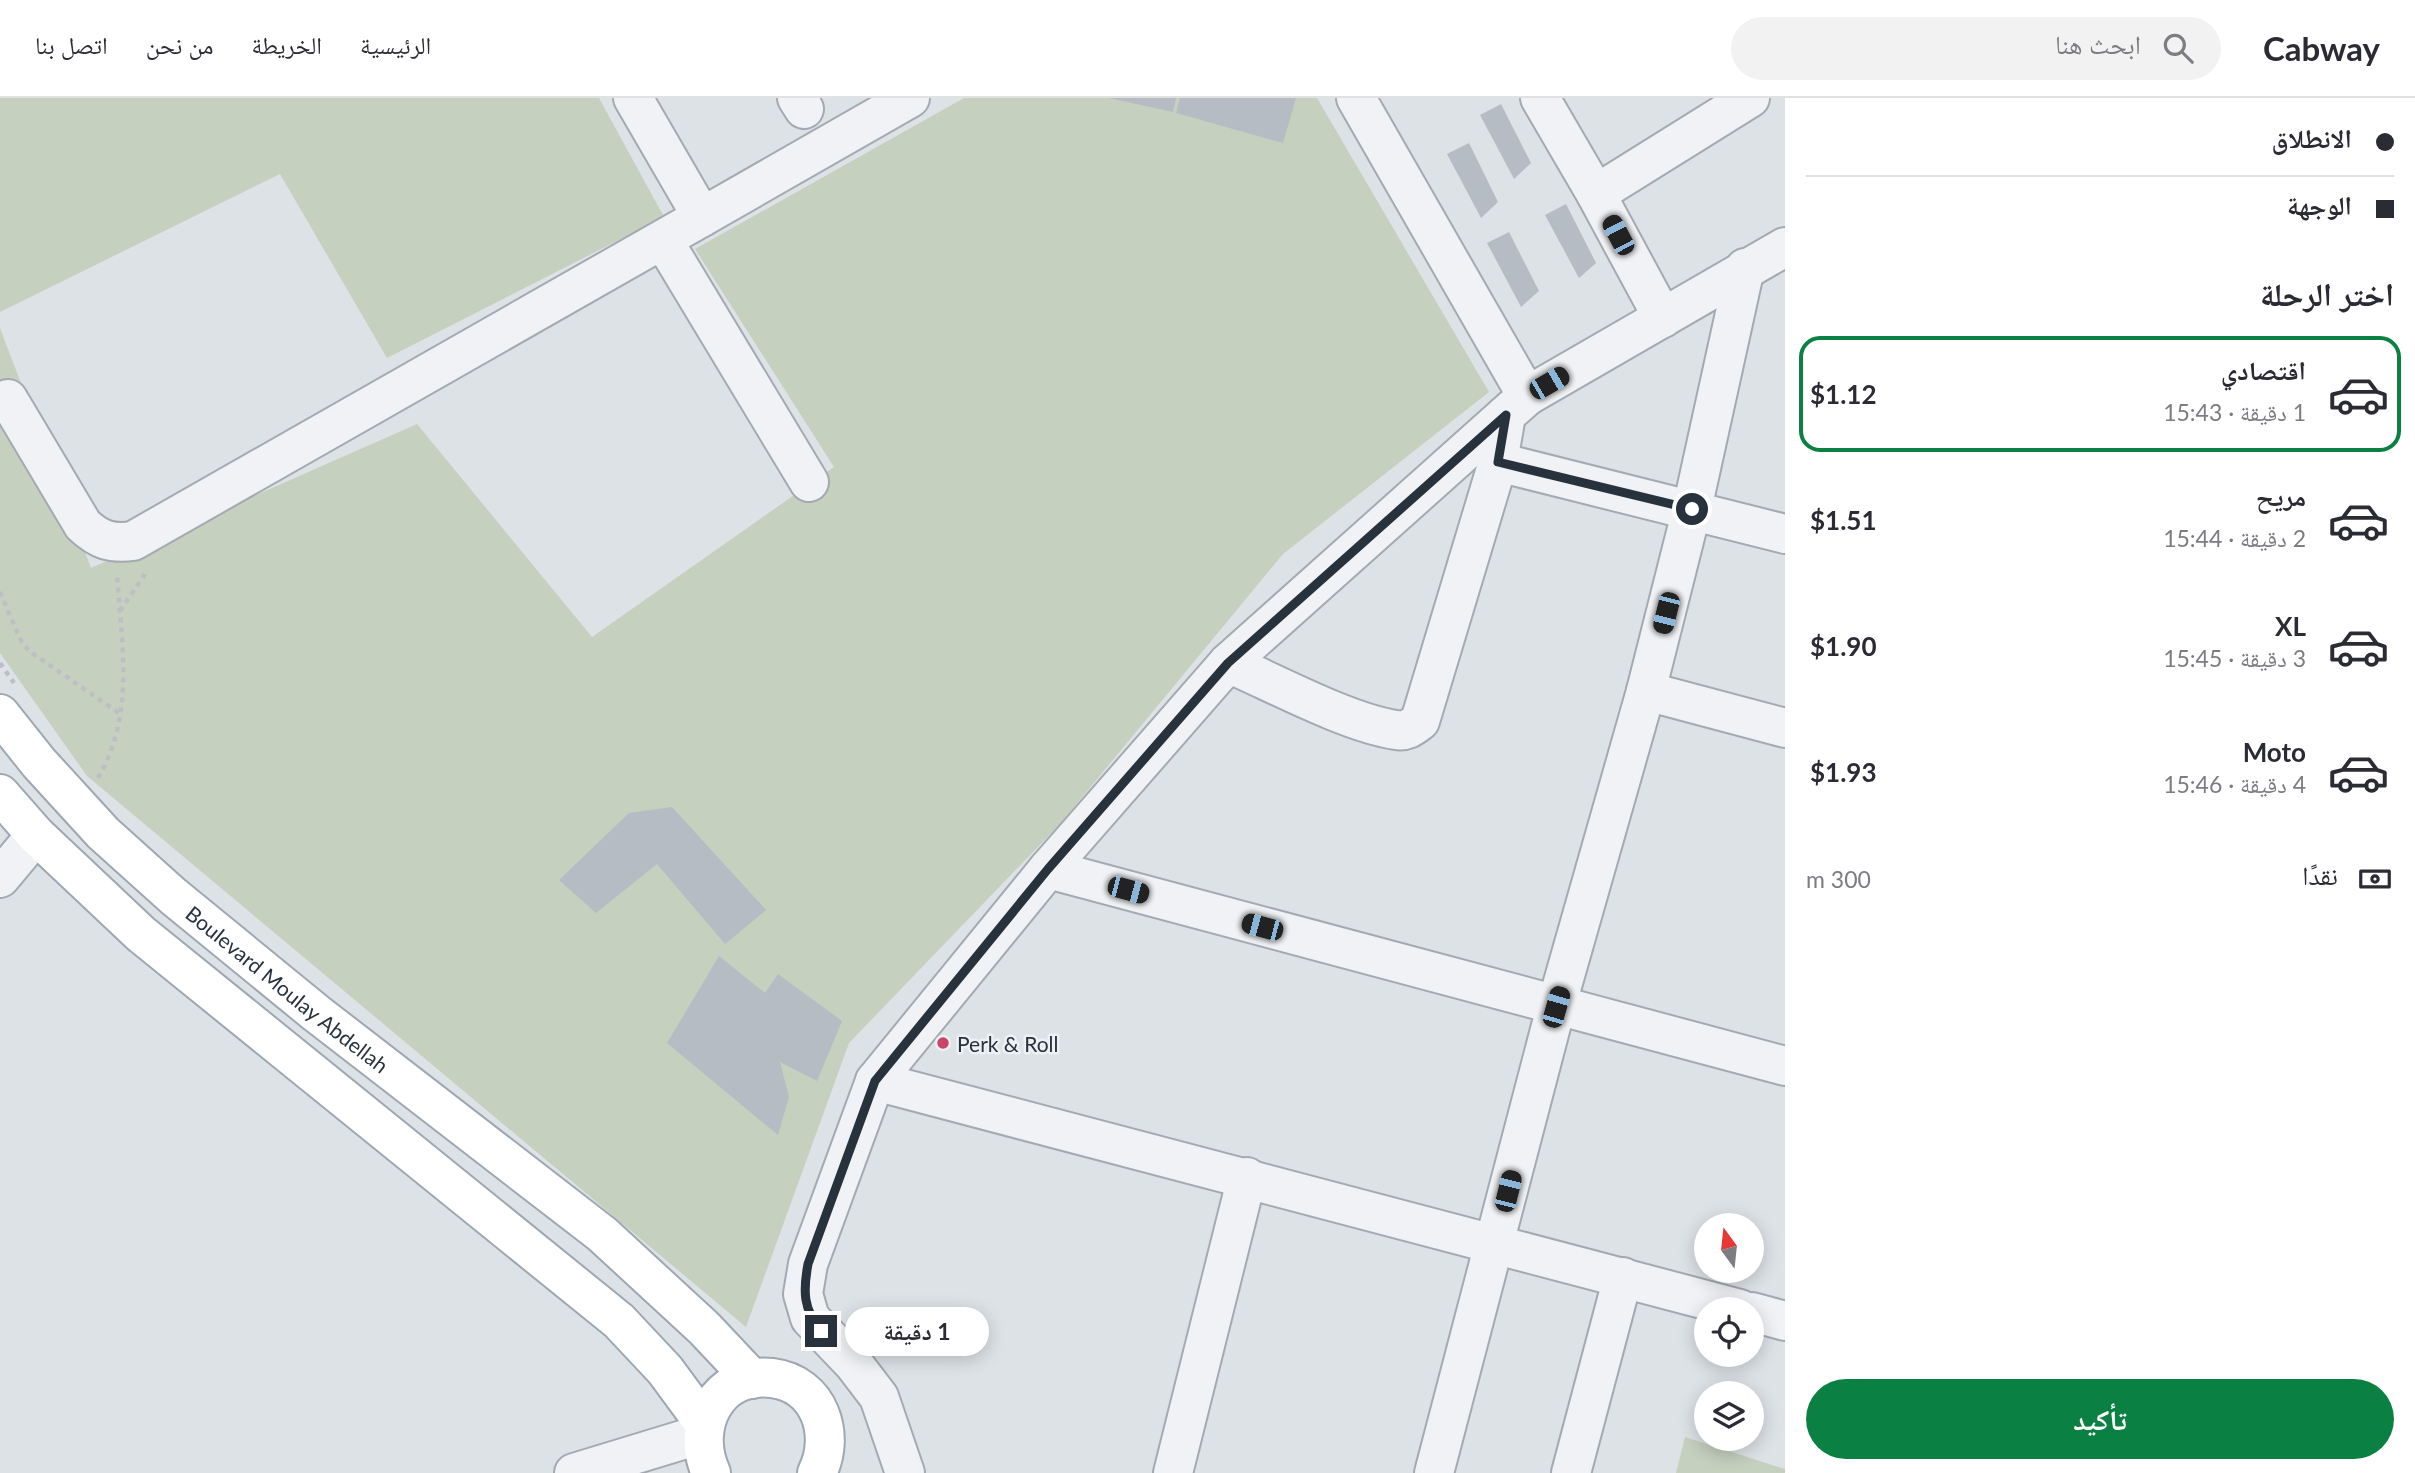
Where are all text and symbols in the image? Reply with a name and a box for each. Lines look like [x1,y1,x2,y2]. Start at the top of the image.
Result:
search box [1731,17,2221,80]
text: ابحث هنا [2055,28,2141,60]
text: Cabway [2263,28,2380,68]
icon: search [2159,29,2197,67]
text: اتصل بنا [35,30,108,59]
text: من نحن [146,30,213,59]
text: الخريطة [251,30,322,59]
text: الرئيسية [360,30,431,59]
text: الانطلاق [2272,122,2352,154]
text: الوجهة [2287,189,2352,221]
car [1599,212,1638,258]
text: اختر الرحلة [2260,274,2394,313]
text: اقتصادي [2221,354,2306,386]
car [1526,363,1573,403]
icon: car [2327,363,2390,426]
text: $1.12 [1810,378,1877,410]
text: 1 دقيقة · 15:43 [2163,398,2306,426]
text: مريح [2256,480,2306,512]
icon: car [2327,489,2390,552]
route start [1676,493,1708,525]
text: $1.51 [1810,504,1877,536]
text: 2 دقيقة · 15:44 [2163,524,2306,552]
car [1651,590,1682,636]
text: XL [2275,610,2306,642]
icon: car [2327,615,2390,678]
text: $1.90 [1810,630,1877,662]
text: 3 دقيقة · 15:45 [2163,644,2306,672]
text: Moto [2243,736,2306,768]
icon: car [2327,741,2390,804]
text: $1.93 [1810,756,1877,788]
text: 4 دقيقة · 15:46 [2163,770,2306,798]
text: نقدًا [2302,859,2338,891]
icon: cash [2356,860,2394,898]
text: 300 m [1806,865,1871,893]
car [1105,874,1152,906]
street label: Boulevard Moulay Abdellah [182,900,394,1077]
car [1239,911,1286,943]
car [1541,984,1572,1030]
place label: Perk & Roll [957,1031,1058,1056]
marker: Perk & Roll [935,1035,951,1051]
car [1493,1168,1524,1214]
north arrow [1694,1213,1764,1283]
map controls [1694,1213,1764,1451]
button: locate [1694,1297,1764,1367]
callout: 1 دقيقة [846,1306,989,1356]
route end [805,1315,837,1347]
text: 1 دقيقة [883,1317,951,1345]
button: تأكيد [1806,1379,2394,1459]
button: layers [1694,1381,1764,1451]

